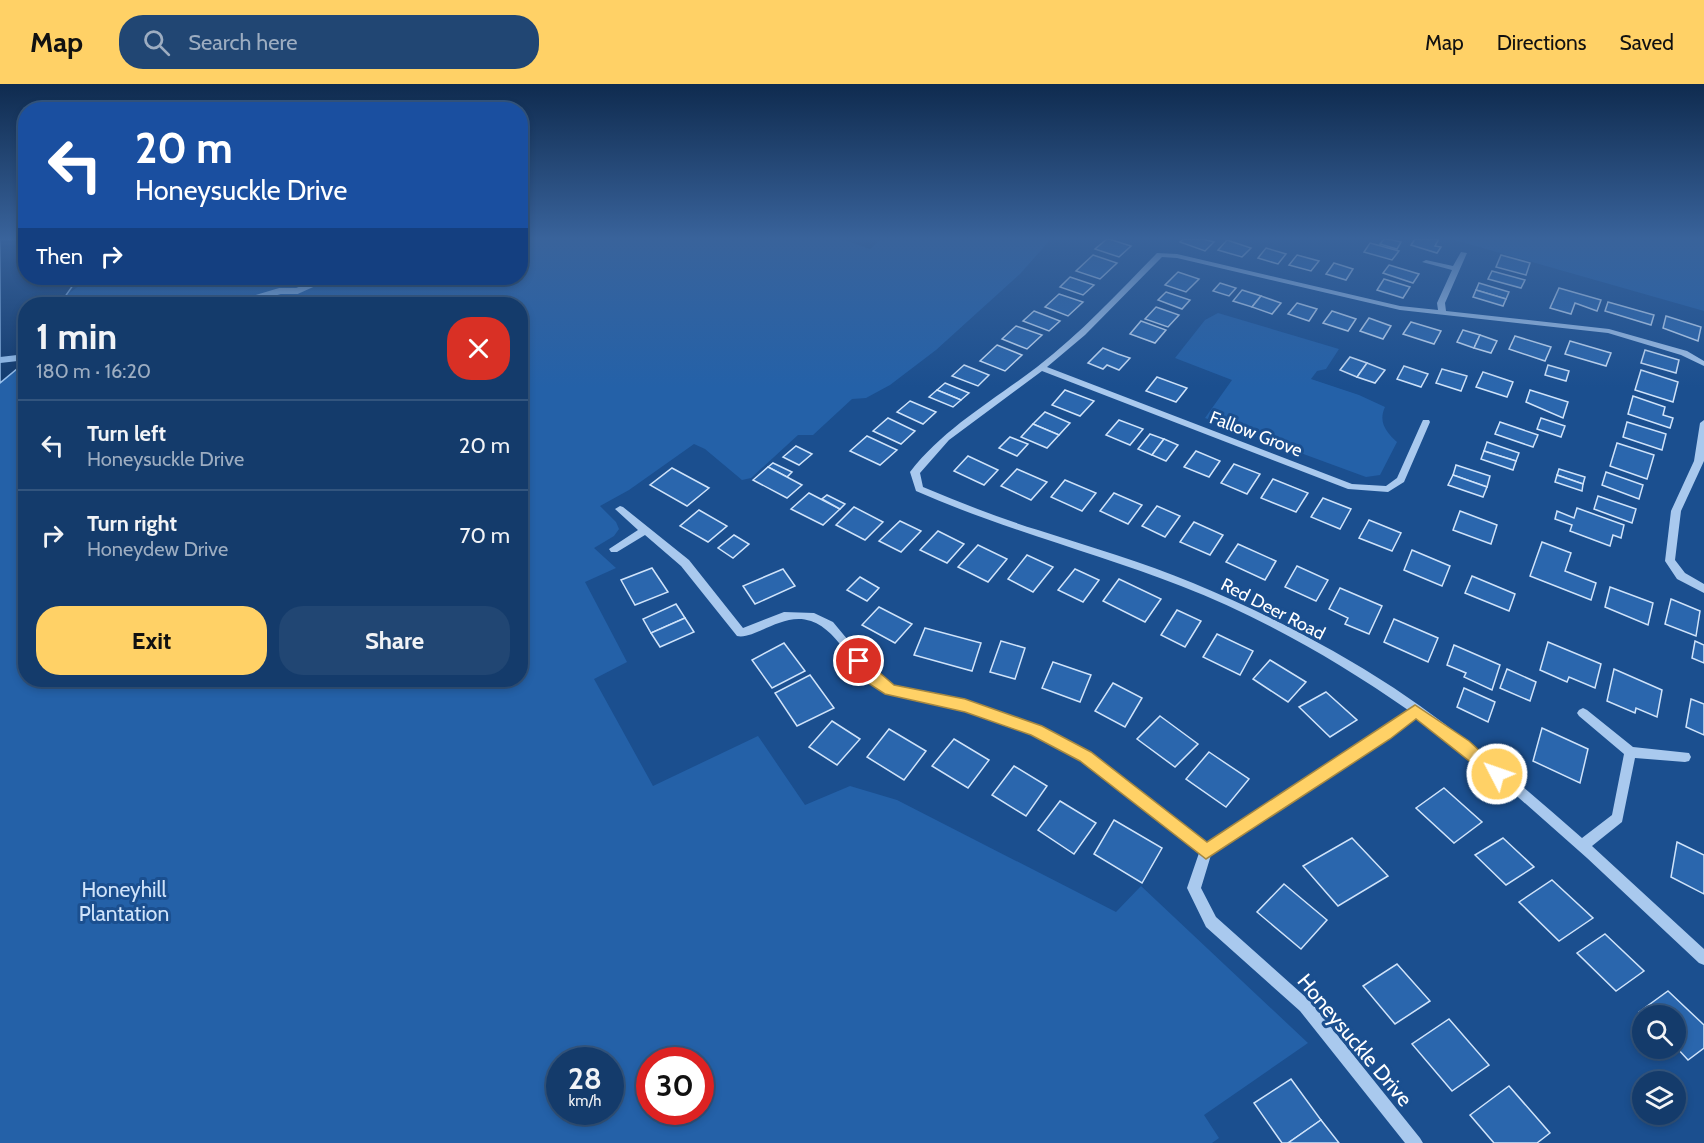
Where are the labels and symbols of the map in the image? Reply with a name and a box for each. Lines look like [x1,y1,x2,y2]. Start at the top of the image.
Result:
street label: Fallow Grove [1207,406,1305,462]
street label: Red Deer Road [1217,573,1329,645]
pin [833,635,884,686]
position arrow [1465,742,1529,806]
park label: Honeyhill Plantation [79,877,169,926]
street label: Honeysuckle Drive [1292,969,1418,1111]
speed limit sign: 30 [636,1047,714,1125]

